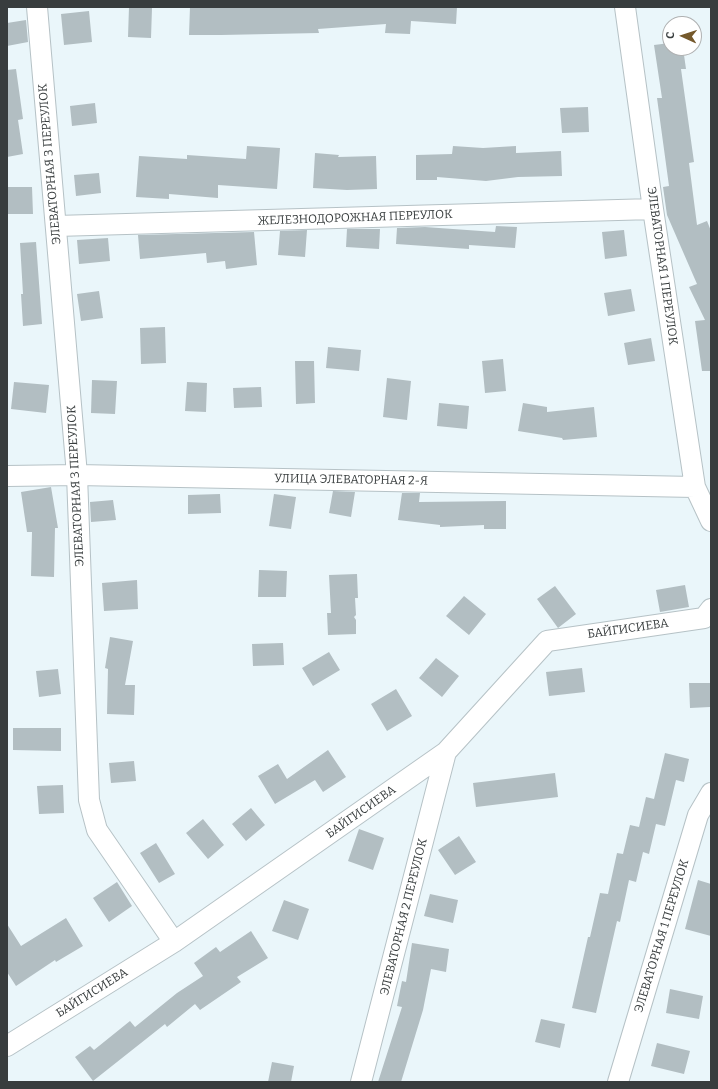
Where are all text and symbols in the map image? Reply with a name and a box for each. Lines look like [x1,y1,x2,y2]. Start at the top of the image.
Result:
north arrow [662,16,702,56]
text: С [664,32,677,39]
street label: ЭЛЕВАТОРНАЯ 3 ПЕРЕУЛОК [36,83,64,245]
street label: ЭЛЕВАТОРНАЯ 1 ПЕРЕУЛОК [644,186,680,346]
street label: ЖЕЛЕЗНОДОРОЖНАЯ ПЕРЕУЛОК [257,207,453,229]
street label: ЭЛЕВАТОРНАЯ 3 ПЕРЕУЛОК [65,405,87,567]
street label: УЛИЦА ЭЛЕВАТОРНАЯ 2-Я [274,471,428,489]
street label: БАЙГИСИЕВА [587,616,669,642]
street label: БАЙГИСИЕВА [323,783,399,841]
street label: ЭЛЕВАТОРНАЯ 2 ПЕРЕУЛОК [377,837,431,997]
street label: ЭЛЕВАТОРНАЯ 1 ПЕРЕУЛОК [632,858,692,1014]
street label: БАЙГИСИЕВА [54,965,130,1021]

